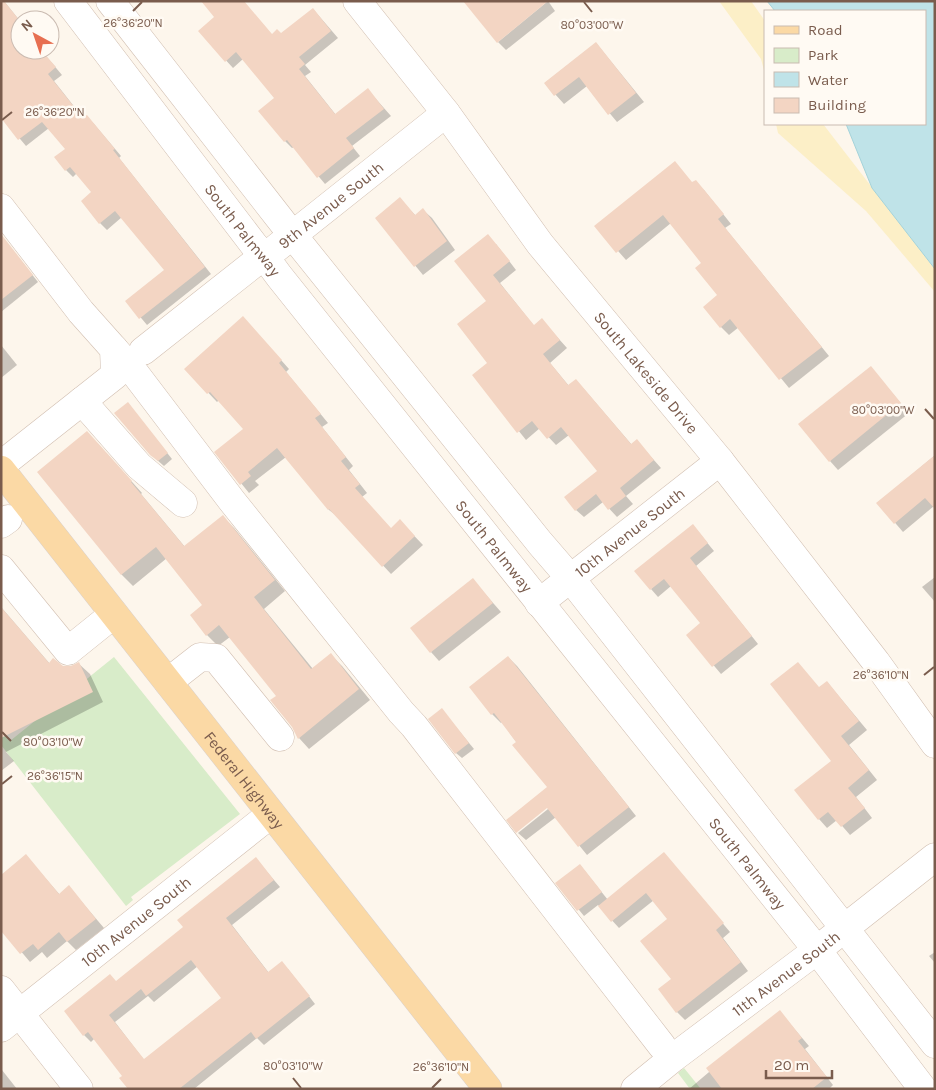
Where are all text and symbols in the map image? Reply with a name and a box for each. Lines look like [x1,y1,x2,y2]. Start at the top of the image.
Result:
north arrow [10,10,60,60]
legend [764,10,926,125]
text: N [18,16,36,35]
text: 26°36'20"N [103,16,163,30]
text: 80°03'00"W [560,18,624,32]
text: Road [808,21,843,39]
text: Park [808,46,838,64]
text: Water [808,71,849,89]
text: Building [808,96,866,114]
text: 26°36'20"N [25,105,85,119]
street label: 9th Avenue South [274,158,387,253]
street label: South Palmway [201,180,285,280]
street label: South Lakeside Drive [590,308,702,438]
text: 80°03'00"W [851,403,915,417]
street label: 10th Avenue South [571,483,689,581]
street label: South Palmway [451,496,537,597]
text: 26°36'10"N [853,668,909,682]
street label: Federal Highway [200,727,289,833]
text: 80°03'10"W [23,735,83,749]
text: 26°36'15"N [27,769,83,783]
street label: South Palmway [705,814,790,914]
street label: 10th Avenue South [77,872,195,971]
street label: 11th Avenue South [728,927,844,1021]
scale bar [766,1048,832,1080]
text: 20 m [774,1056,809,1074]
text: 80°03'10"W [263,1059,323,1073]
text: 26°36'10"N [413,1060,469,1074]

